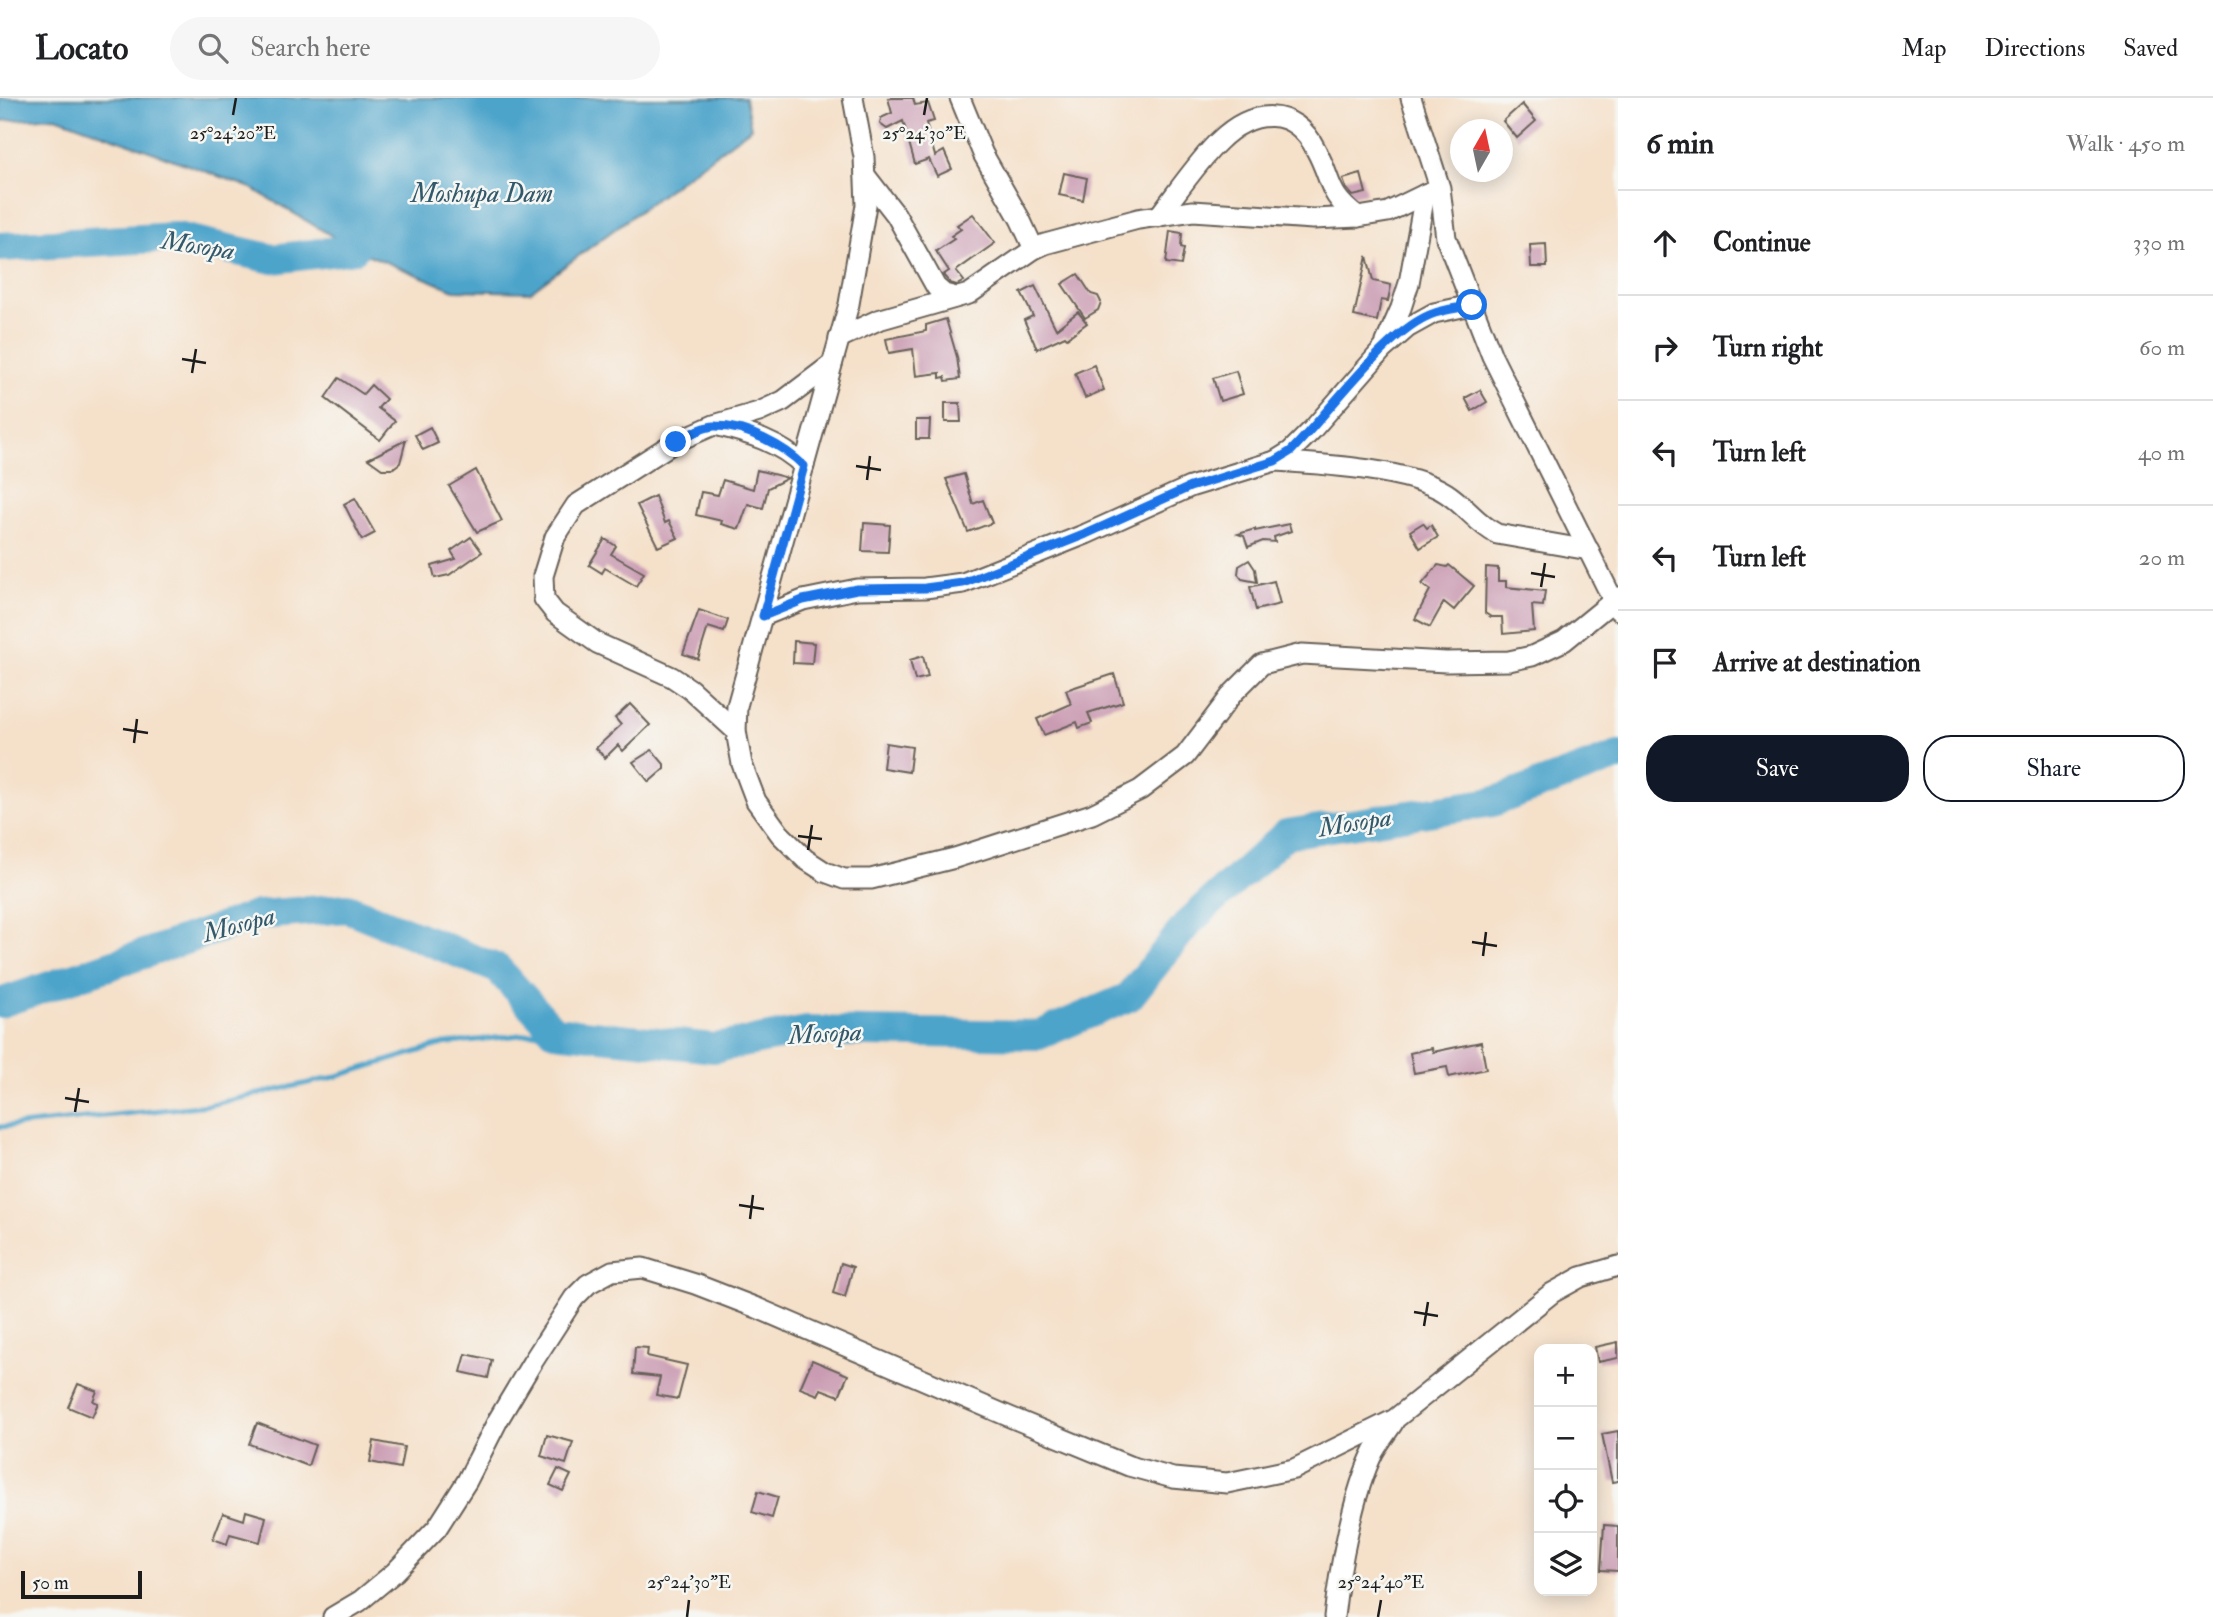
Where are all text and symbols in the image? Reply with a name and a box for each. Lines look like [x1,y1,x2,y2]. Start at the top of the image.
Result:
search box [170,17,660,80]
text: Locato [35,28,128,69]
icon: search [194,29,232,67]
text: Search here [250,32,370,64]
text: Map [1901,33,1946,64]
text: Directions [1984,33,2085,64]
text: Saved [2123,33,2178,64]
north arrow [1450,119,1513,182]
text: 25°24'20"E [190,122,276,145]
text: 25°24'30"E [882,122,966,145]
text: 6 min [1646,125,1714,162]
text: Walk · 450 m [2066,129,2185,158]
water label: Moshupa Dam [409,178,553,210]
water label: Mosopa [157,224,237,268]
icon: ahead [1646,224,1684,262]
text: Continue [1713,227,1811,259]
text: 330 m [2133,228,2185,257]
route start [1456,289,1487,320]
icon: right [1646,329,1684,367]
text: Turn right [1713,332,1823,364]
text: 60 m [2139,333,2185,362]
route end [660,426,691,457]
icon: left [1646,434,1684,472]
text: Turn left [1713,437,1806,469]
text: 40 m [2138,438,2185,467]
icon: left [1646,539,1684,577]
text: Turn left [1713,542,1806,574]
text: 20 m [2139,543,2185,572]
icon: arrive [1646,644,1684,682]
text: Arrive at destination [1713,647,1921,679]
button: Save [1646,735,1909,802]
button: Share [1923,735,2185,802]
water label: Mosopa [1314,801,1394,845]
water label: Mosopa [197,900,279,950]
water label: Mosopa [785,1016,863,1052]
map controls [1534,1344,1597,1596]
button: + [1534,1344,1597,1407]
button: − [1534,1407,1597,1470]
button: locate [1534,1470,1597,1533]
button: layers [1534,1533,1597,1596]
scale bar [21,1568,142,1600]
text: 50 m [32,1571,69,1595]
text: 25°24'30"E [647,1571,731,1594]
text: 25°24'40"E [1338,1571,1424,1594]

